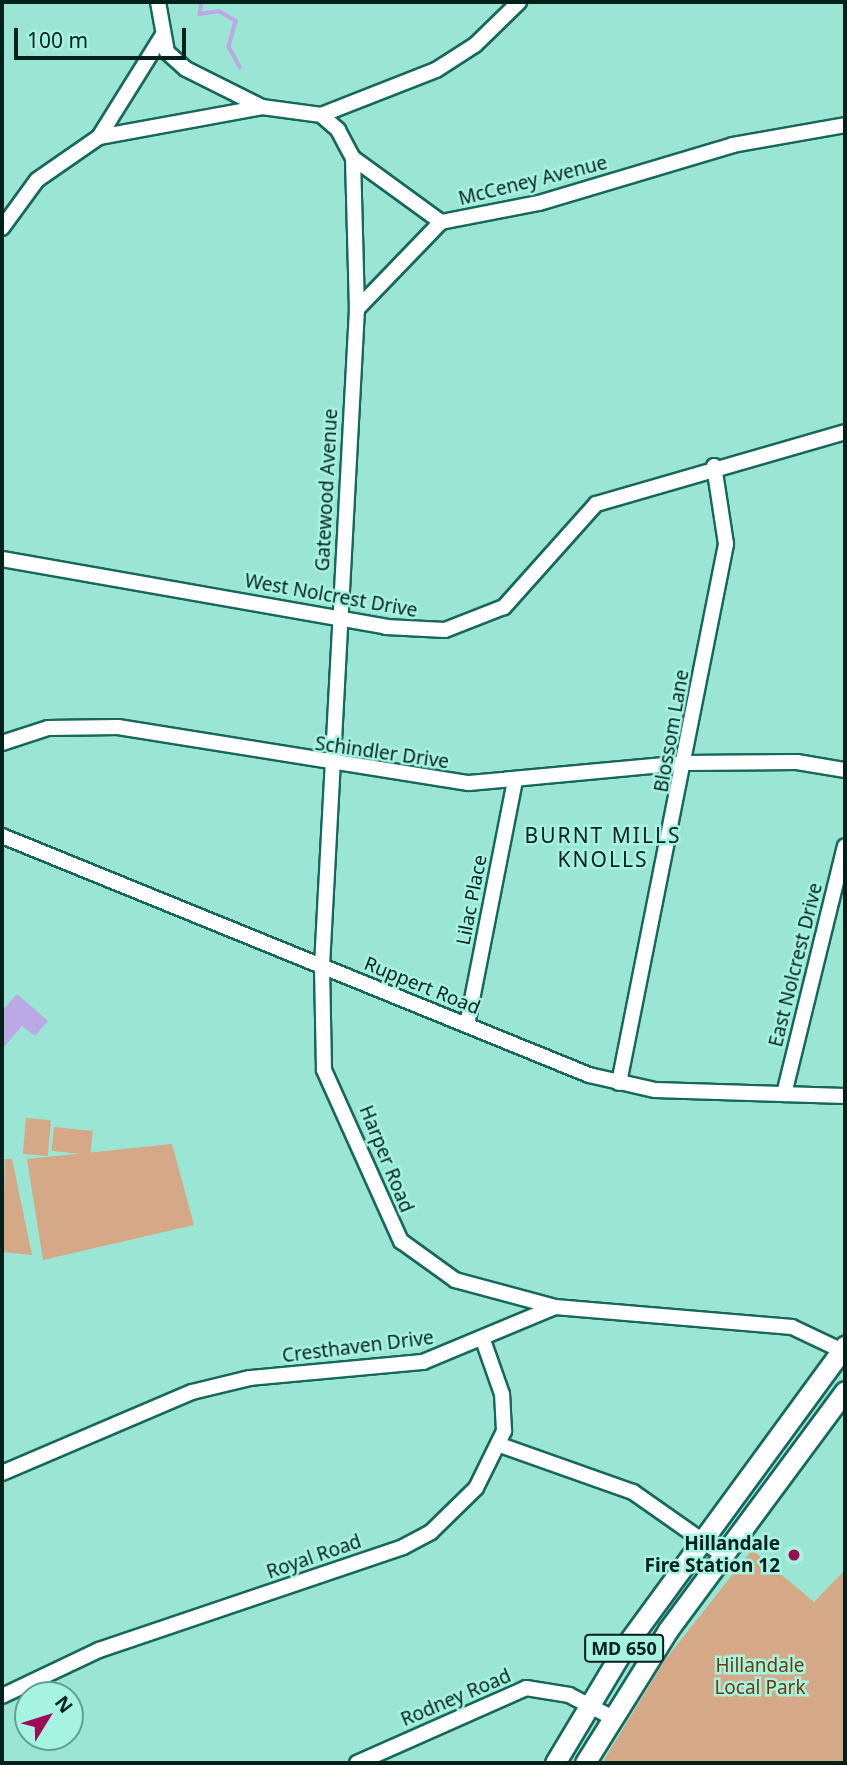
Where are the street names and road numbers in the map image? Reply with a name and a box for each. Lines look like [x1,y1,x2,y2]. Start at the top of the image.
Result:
street label: McCeney Avenue [456,151,610,211]
street label: Gatewood Avenue [311,408,343,572]
street label: West Nolcrest Drive [243,570,419,622]
street label: Blossom Lane [650,668,694,794]
street label: Schindler Drive [314,732,450,774]
street label: Lilac Place [452,853,492,947]
street label: East Nolcrest Drive [765,881,827,1049]
street label: Ruppert Road [361,952,483,1020]
street label: Harper Road [354,1102,418,1216]
street label: Cresthaven Drive [281,1326,435,1368]
street label: Royal Road [264,1530,364,1584]
road number: MD 650 [584,1633,664,1662]
street label: Rodney Road [398,1665,514,1731]

